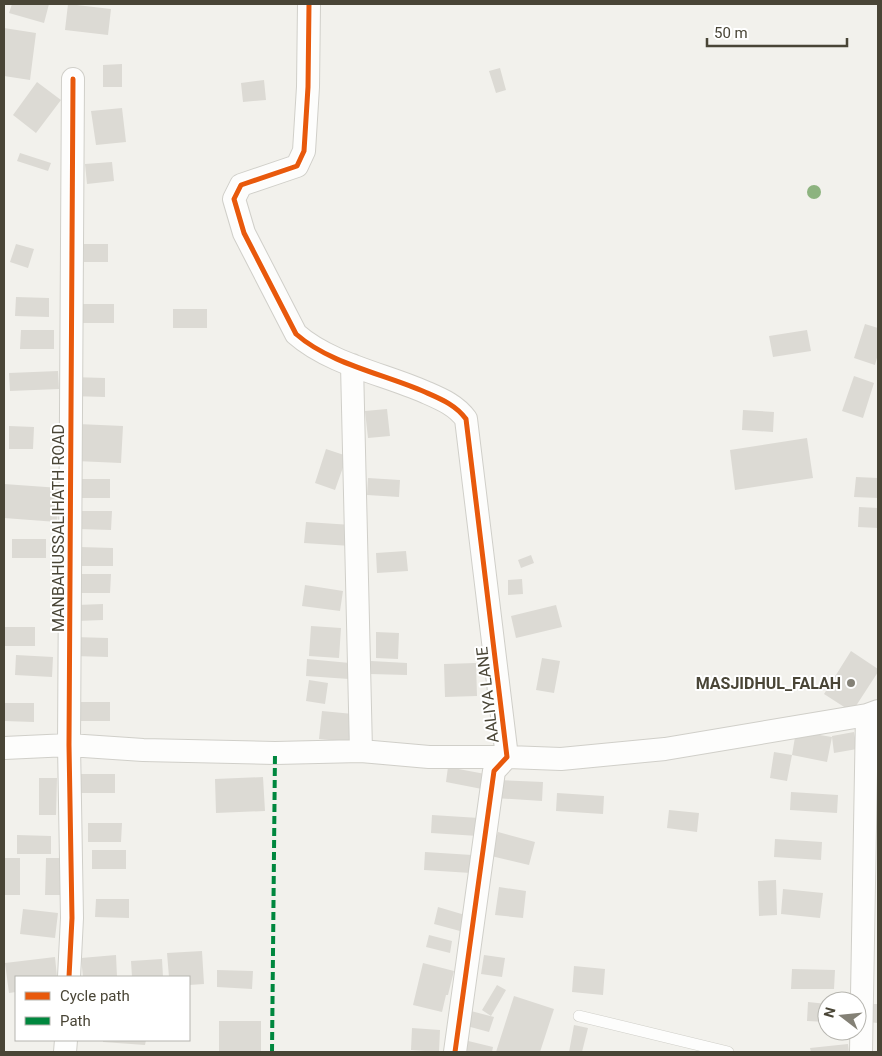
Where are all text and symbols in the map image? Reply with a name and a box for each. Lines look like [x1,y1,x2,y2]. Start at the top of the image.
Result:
scale bar [707,15,847,47]
text: 50 m [714,24,748,42]
street label: MANBAHUSSALIHATH ROAD [49,424,68,632]
street label: AALIYA LANE [472,646,503,744]
place label: MASJIDHUL_FALAH [696,674,841,693]
marker: MASJIDHUL_FALAH [845,677,857,689]
legend [15,976,190,1041]
text: Cycle path [60,987,130,1005]
north arrow [817,991,867,1041]
text: N [820,1005,839,1019]
text: Path [60,1012,91,1030]

